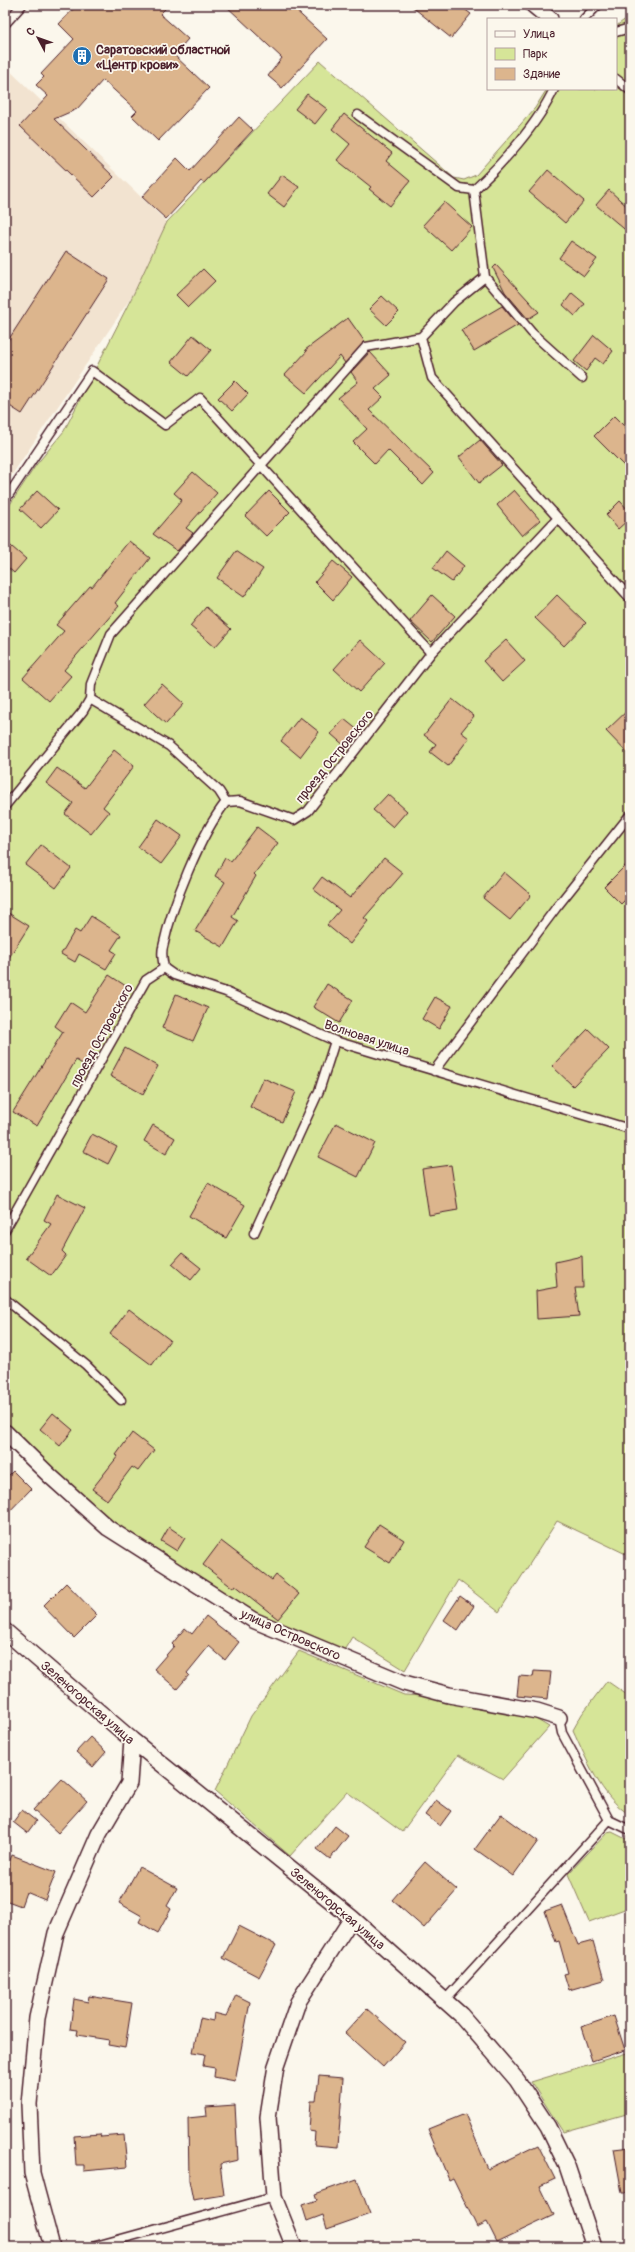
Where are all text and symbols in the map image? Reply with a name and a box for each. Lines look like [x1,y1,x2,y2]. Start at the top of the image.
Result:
north arrow [18,18,58,58]
legend [487,18,617,90]
text: С [24,25,38,39]
text: Улица [523,27,555,42]
place label: Саратовский областной «Центр крови» [96,42,230,73]
building icon: Саратовский областной «Центр крови» [71,45,93,67]
text: Парк [523,47,548,62]
text: Здание [523,67,560,82]
street label: проезд Островского [292,707,377,806]
street label: проезд Островского [67,981,137,1090]
street label: Волновая улица [322,1017,411,1059]
street label: улица Островского [237,1605,343,1664]
street label: Зеленогорская улица [37,1658,138,1748]
street label: Зеленогорская улица [287,1864,388,1953]

